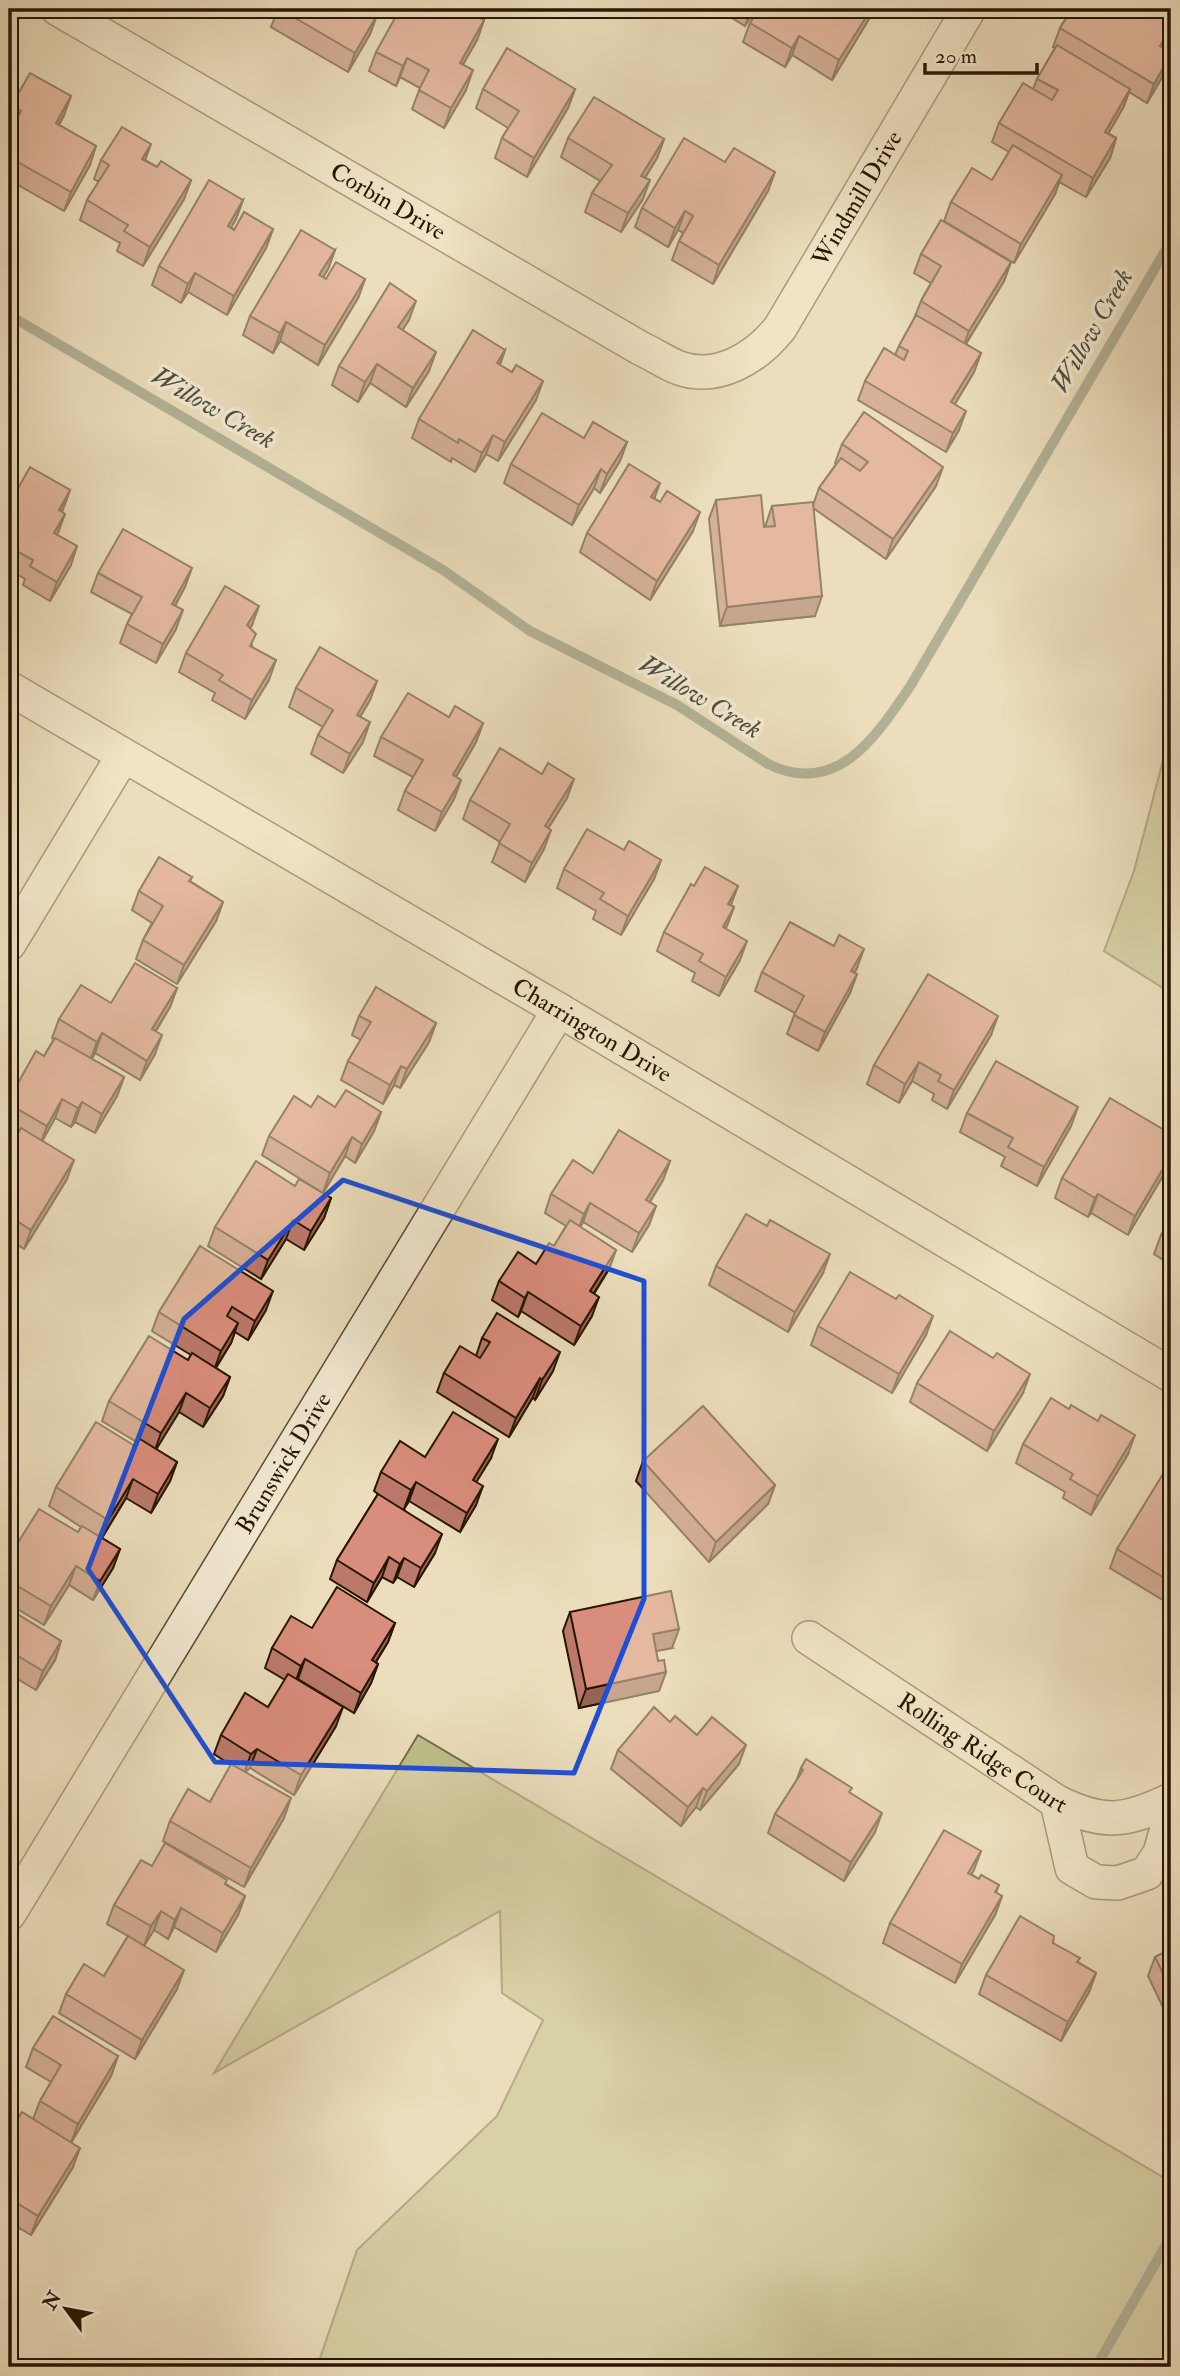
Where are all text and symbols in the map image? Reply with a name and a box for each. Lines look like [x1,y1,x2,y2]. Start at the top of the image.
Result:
scale bar [925,32,1036,76]
text: 20 m [935,43,977,70]
street label: Windmill Drive [804,125,909,273]
street label: Corbin Drive [325,156,451,247]
water label: Willow Creek [1044,263,1140,399]
water label: Willow Creek [145,360,281,456]
water label: Willow Creek [633,648,767,746]
street label: Charrington Drive [507,971,678,1089]
street label: Brunswick Drive [229,1387,338,1539]
street label: Rolling Ridge Court [892,1686,1072,1820]
north arrow [32,2274,102,2344]
text: N [37,2286,68,2315]

